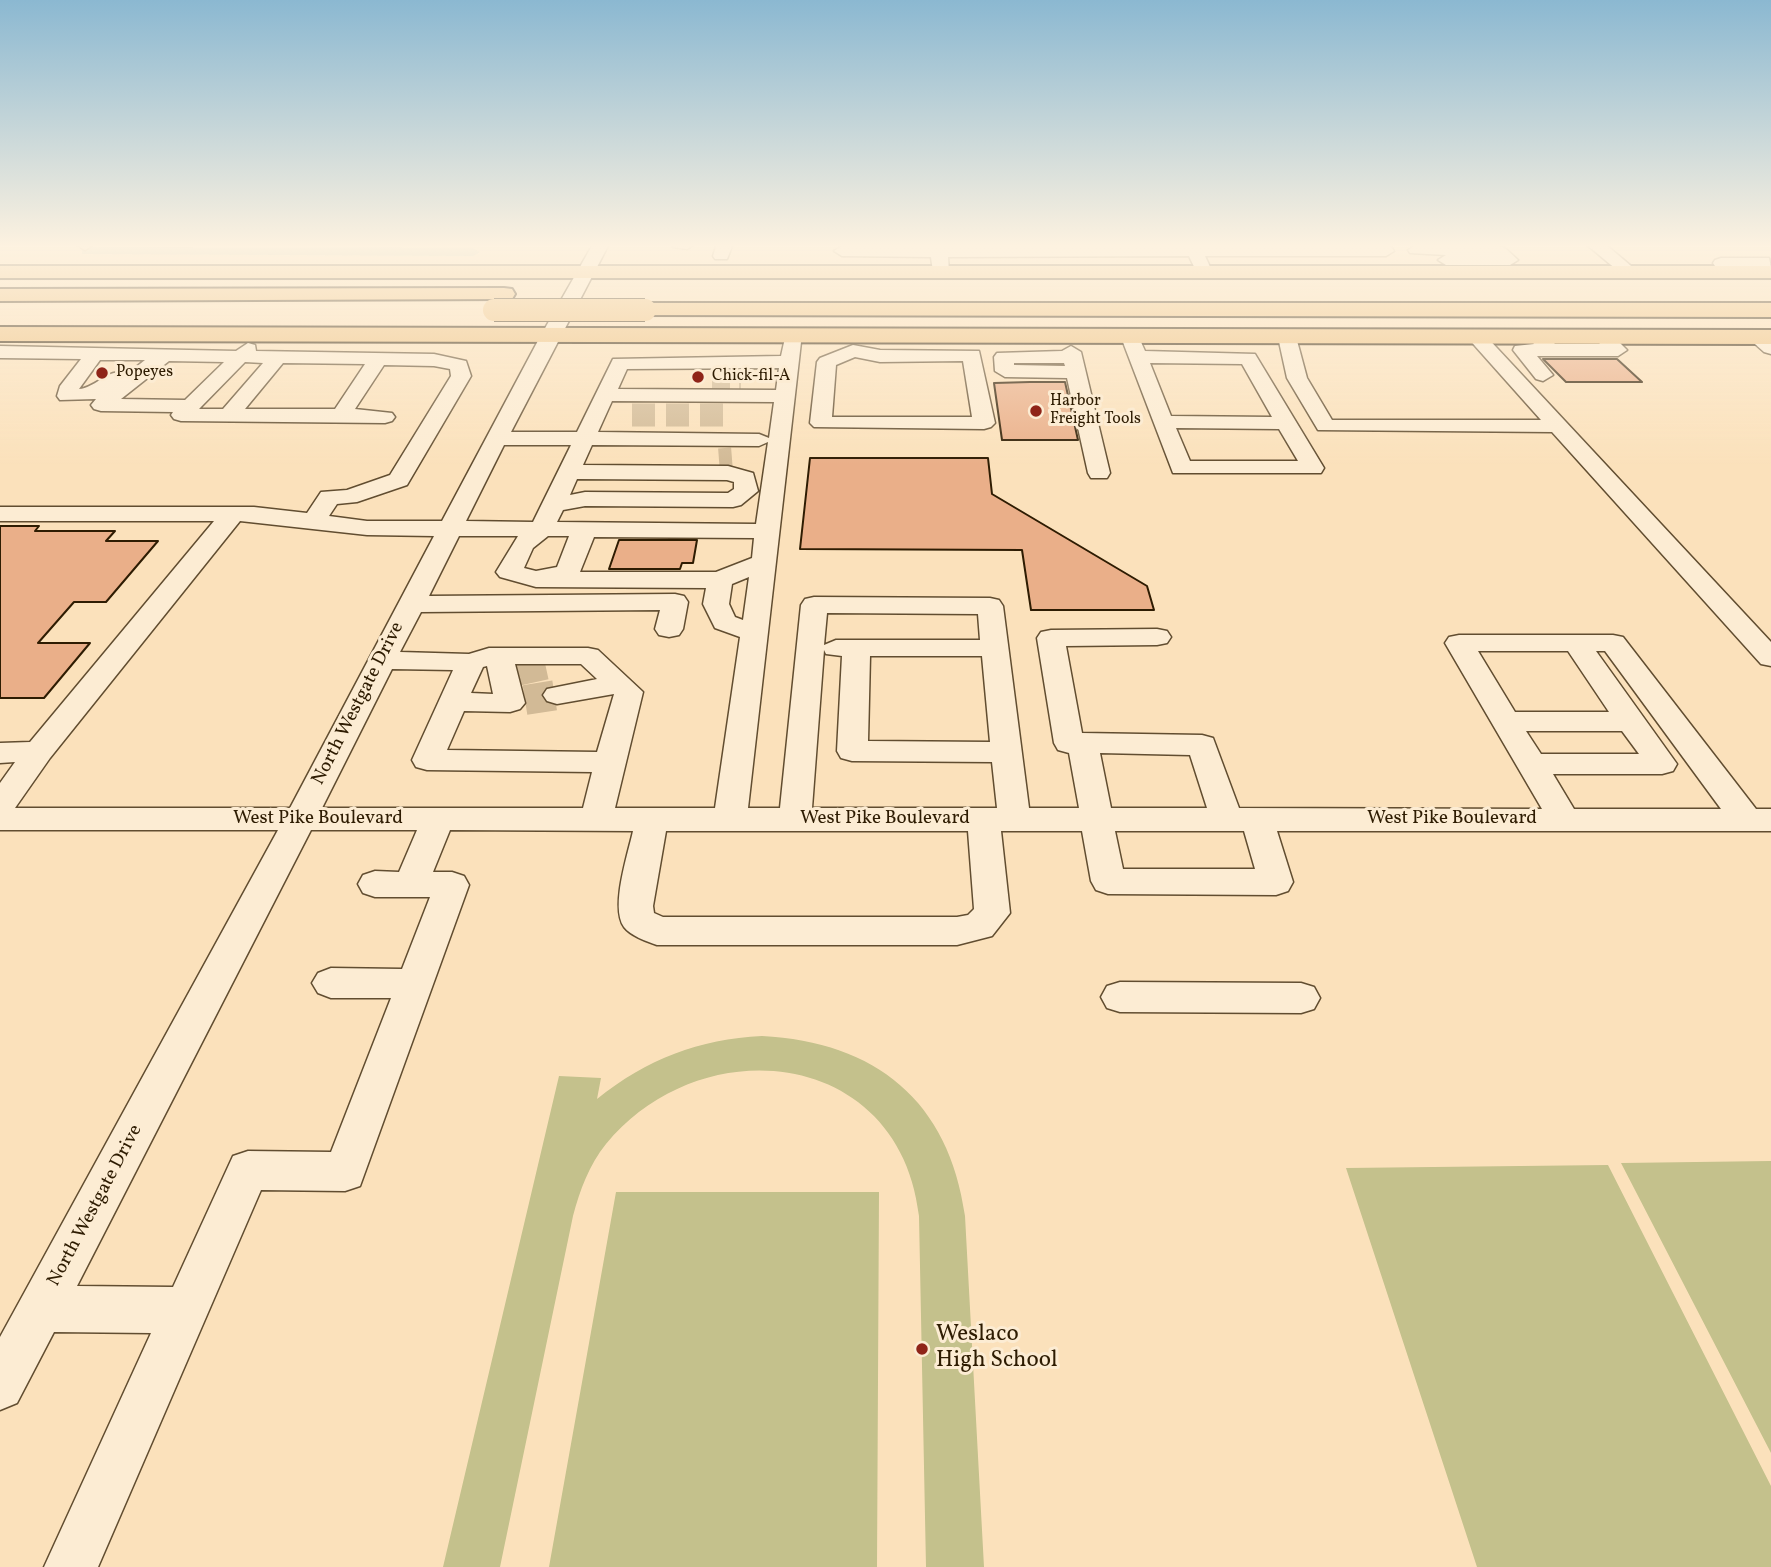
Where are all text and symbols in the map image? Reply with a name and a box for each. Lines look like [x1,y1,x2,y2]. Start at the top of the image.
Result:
place label: Popeyes [116,363,173,383]
marker: Popeyes [94,365,110,381]
place label: Chick-fil-A [712,367,790,387]
marker: Chick-fil-A [690,369,706,385]
place label: Harbor Freight Tools [1050,392,1141,430]
marker: Harbor Freight Tools [1028,403,1044,419]
street label: North Westgate Drive [308,619,410,789]
street label: West Pike Boulevard [233,809,403,831]
street label: West Pike Boulevard [800,809,970,831]
street label: West Pike Boulevard [1367,809,1537,831]
street label: North Westgate Drive [44,1121,148,1291]
place label: Weslaco High School [936,1322,1058,1376]
marker: Weslaco High School [914,1341,930,1357]

